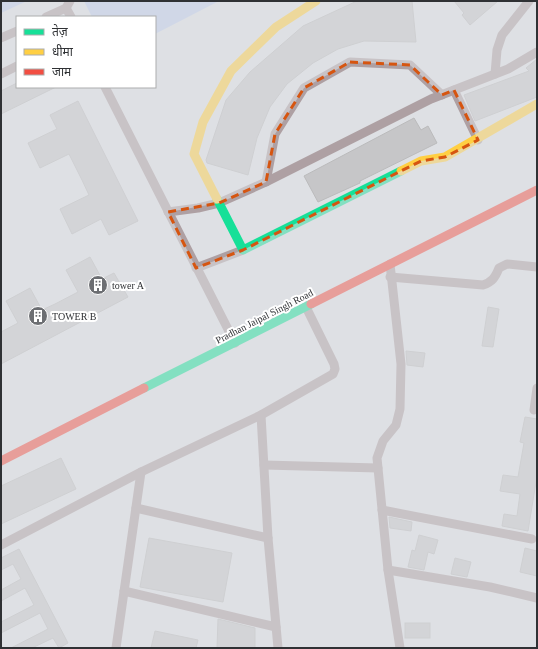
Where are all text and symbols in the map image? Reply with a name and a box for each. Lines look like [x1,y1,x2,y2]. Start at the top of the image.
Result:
legend [16,16,156,88]
text: तेज़ [52,24,69,39]
text: धीमा [52,44,74,59]
text: जाम [52,65,72,79]
building icon: tower A [87,274,109,296]
place label: tower A [112,280,145,291]
street label: Pradhan Jaipal Singh Road [214,287,315,346]
building icon: TOWER B [27,305,49,327]
place label: TOWER B [52,311,97,322]

